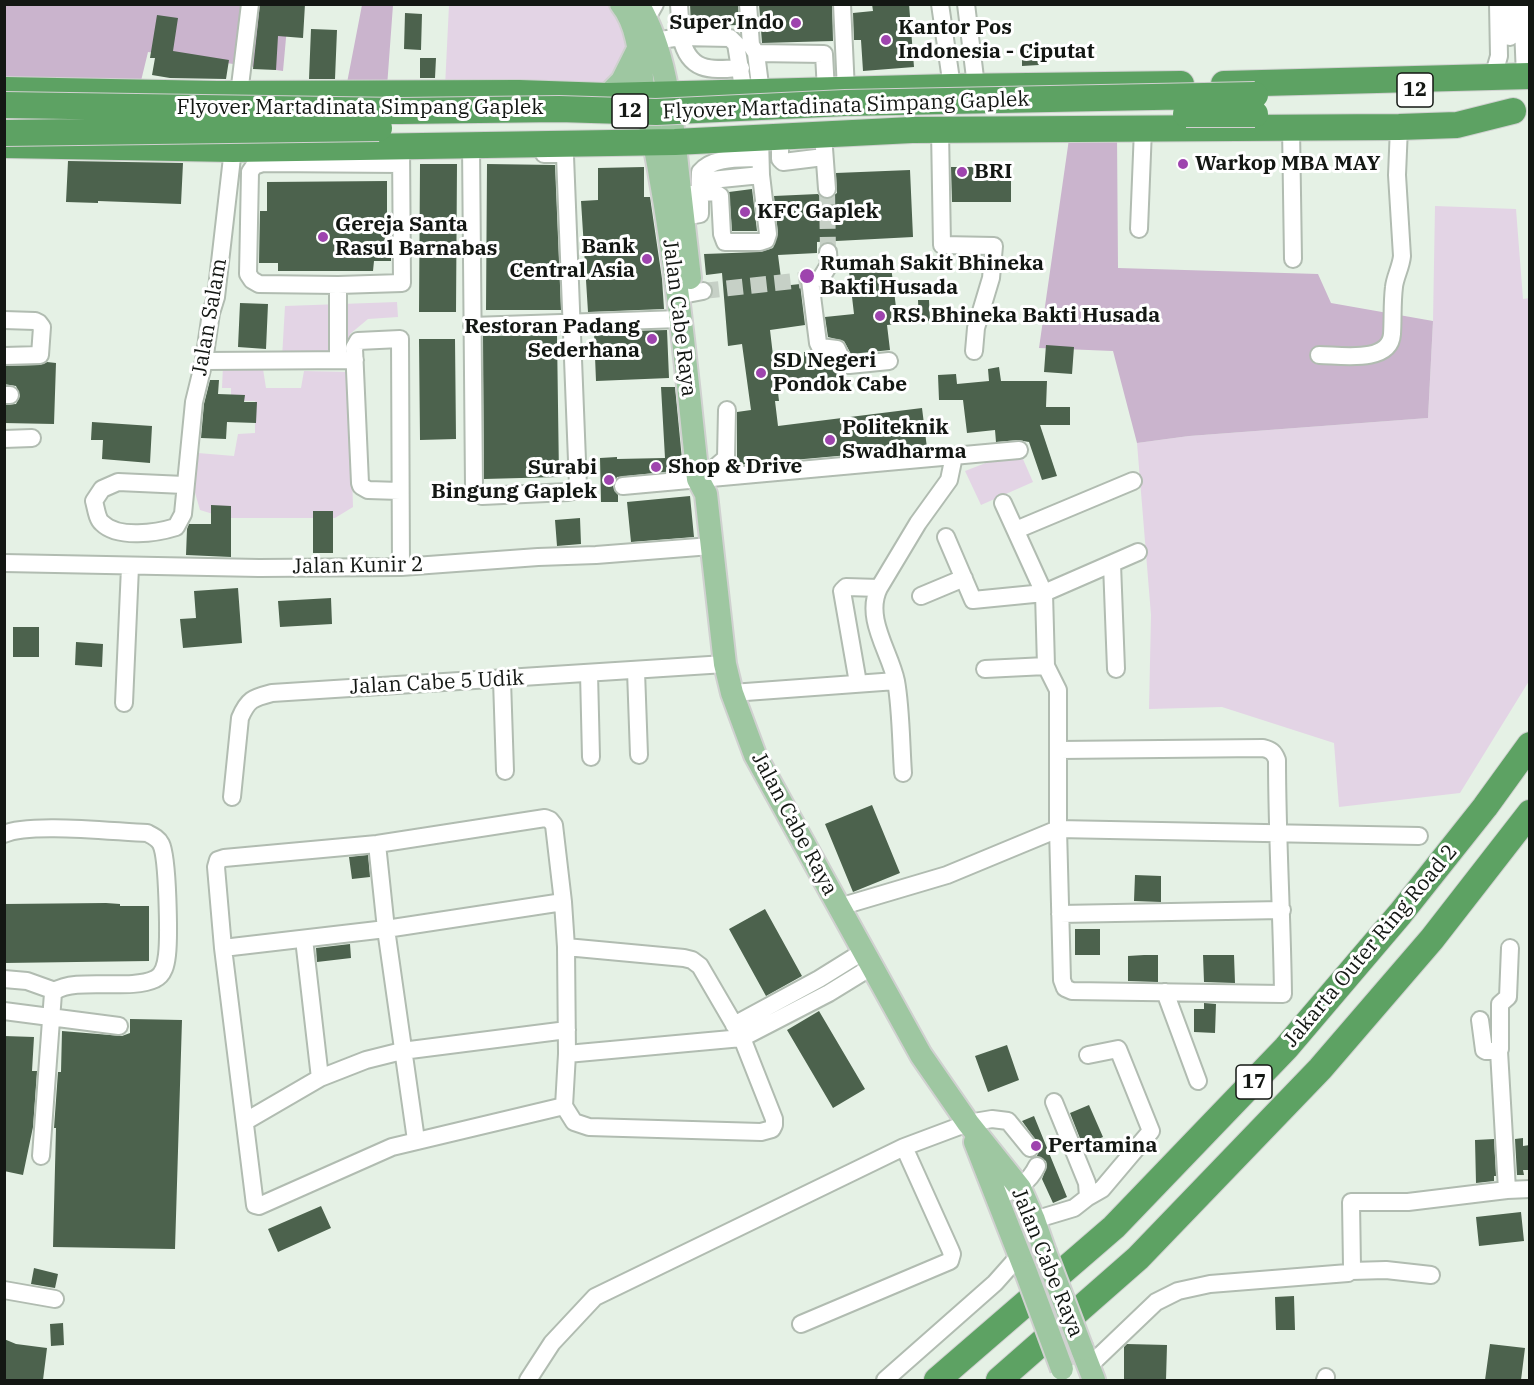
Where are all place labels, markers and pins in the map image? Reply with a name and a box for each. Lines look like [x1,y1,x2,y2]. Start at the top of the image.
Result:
place label: Super Indo [669,10,784,36]
place label: Kantor Pos Indonesia - Ciputat [898,15,1095,65]
marker: Super Indo [789,16,803,30]
marker: Kantor Pos Indonesia - Ciputat [879,33,893,47]
place label: Warkop MBA MAY [1195,151,1381,177]
marker: Warkop MBA MAY [1176,157,1190,171]
place label: BRI [974,159,1012,185]
marker: BRI [955,165,969,179]
place label: KFC Gaplek [757,199,879,225]
marker: KFC Gaplek [738,205,752,219]
place label: Gereja Santa Rasul Barnabas [335,212,497,262]
marker: Gereja Santa Rasul Barnabas [316,230,330,244]
place label: Bank Central Asia [509,234,635,284]
place label: Rumah Sakit Bhineka Bakti Husada [820,251,1044,301]
marker: Bank Central Asia [640,252,654,266]
marker: Rumah Sakit Bhineka Bakti Husada [798,267,816,285]
place label: RS. Bhineka Bakti Husada [892,303,1160,329]
marker: RS. Bhineka Bakti Husada [873,309,887,323]
place label: Restoran Padang Sederhana [464,314,640,364]
marker: Restoran Padang Sederhana [645,332,659,346]
place label: SD Negeri Pondok Cabe [773,348,907,398]
marker: SD Negeri Pondok Cabe [754,366,768,380]
place label: Politeknik Swadharma [842,415,967,465]
marker: Politeknik Swadharma [823,433,837,447]
place label: Shop & Drive [668,454,802,480]
place label: Surabi Bingung Gaplek [431,455,597,505]
marker: Shop & Drive [649,460,663,474]
marker: Surabi Bingung Gaplek [602,473,616,487]
place label: Pertamina [1048,1133,1157,1159]
marker: Pertamina [1029,1139,1043,1153]

